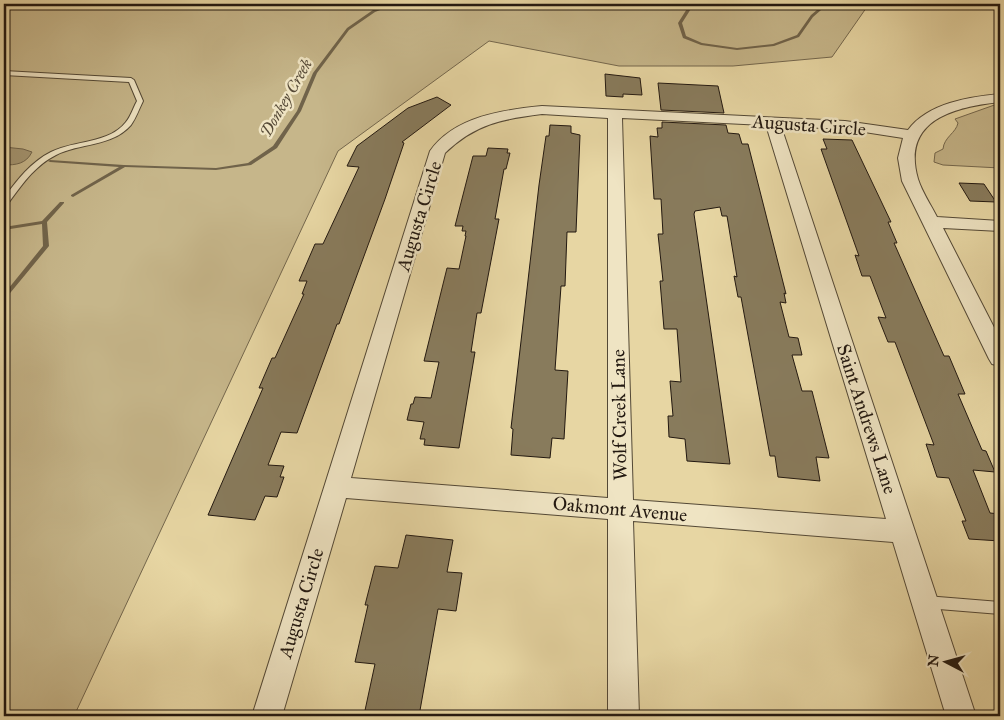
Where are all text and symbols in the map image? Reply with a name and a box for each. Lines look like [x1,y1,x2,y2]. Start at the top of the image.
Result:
water label: Donkey Creek [256,56,316,140]
street label: Augusta Circle [750,109,867,141]
street label: Augusta Circle [391,158,448,275]
street label: Saint Andrews Lane [832,341,902,497]
street label: Wolf Creek Lane [606,349,632,481]
street label: Oakmont Avenue [552,492,688,526]
street label: Augusta Circle [273,545,330,662]
north arrow [922,638,972,688]
text: N [924,654,943,667]

